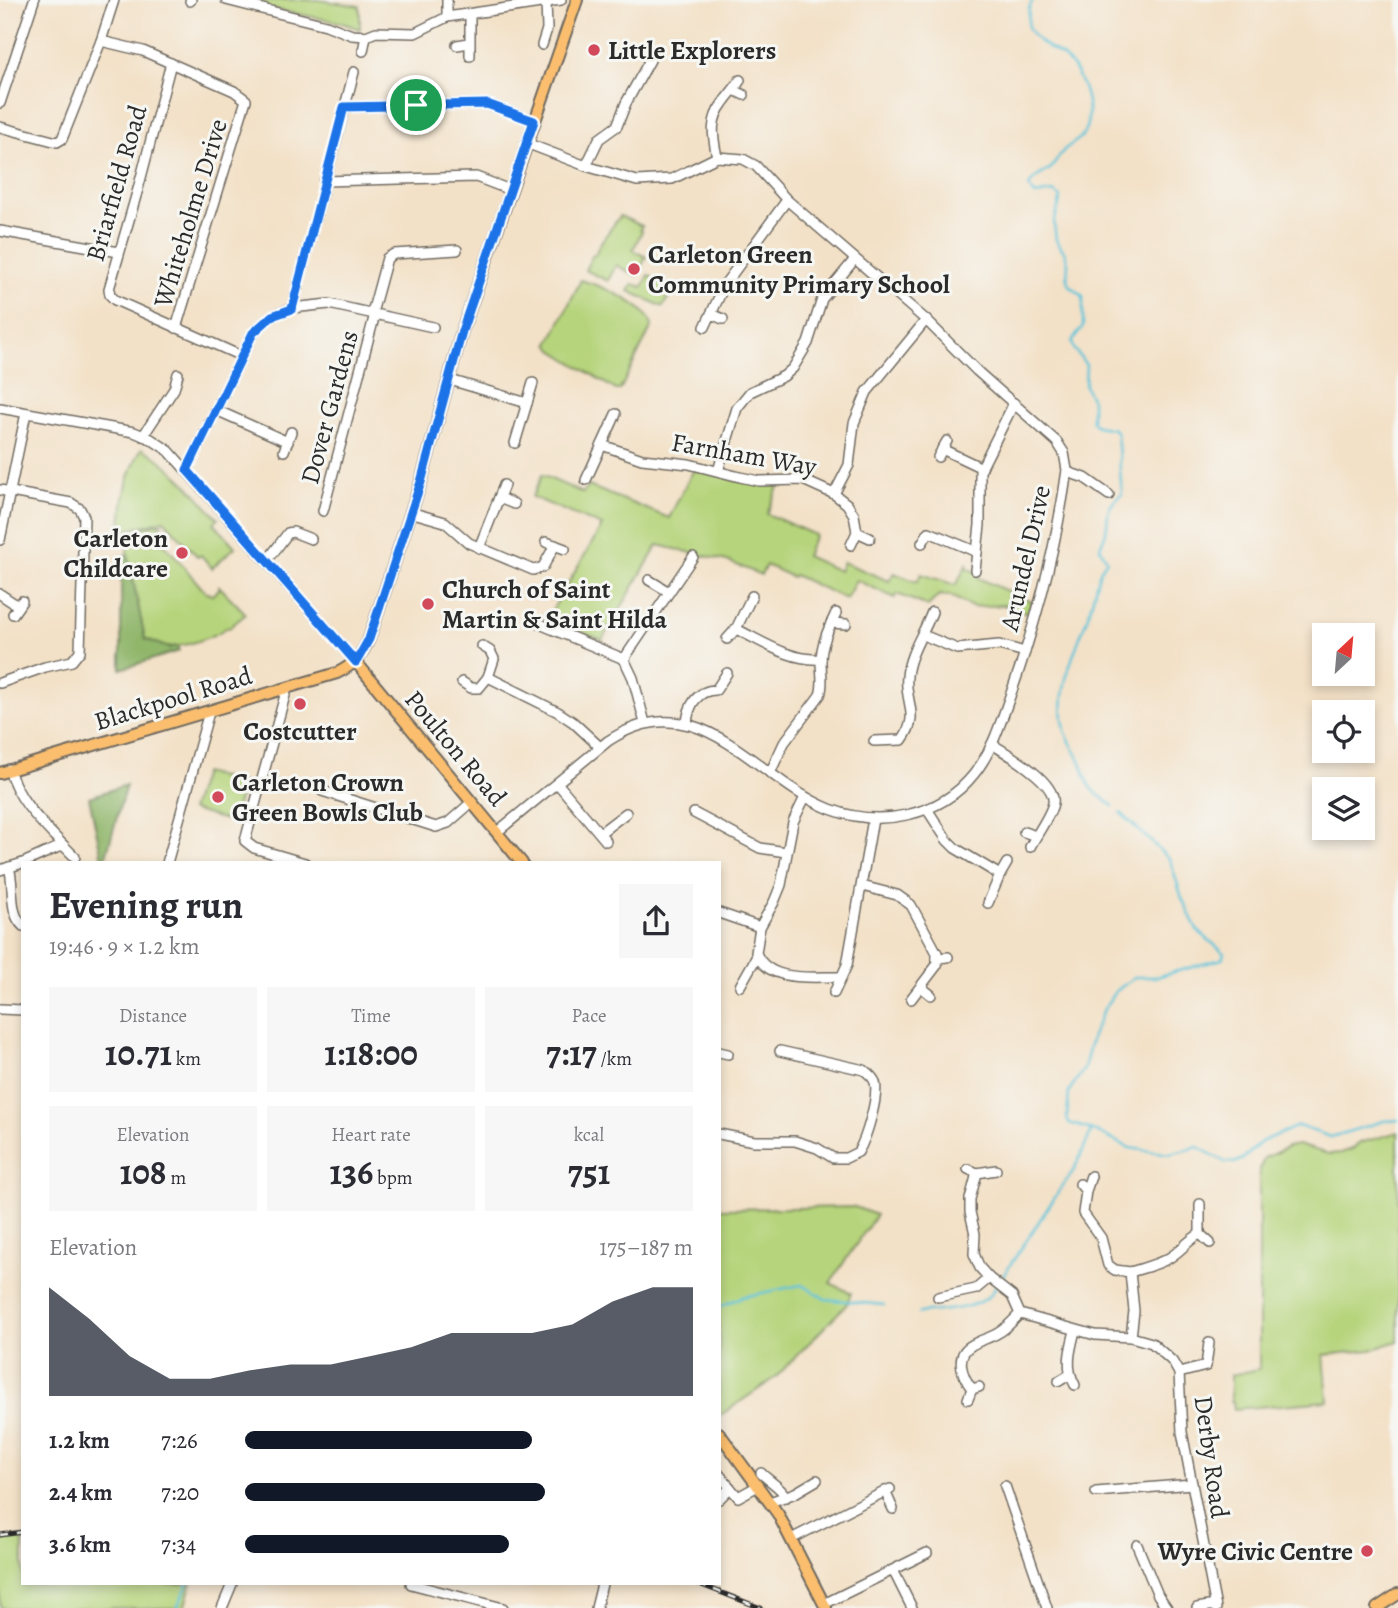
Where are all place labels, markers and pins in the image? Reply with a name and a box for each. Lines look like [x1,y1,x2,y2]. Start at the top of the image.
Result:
place label: Little Explorers [608,33,776,68]
marker: Little Explorers [586,42,602,58]
pin [386,75,446,135]
place label: Carleton Green Community Primary School [648,237,950,302]
marker: Carleton Green Community Primary School [626,261,642,277]
place label: Carleton Childcare [63,521,168,586]
marker: Carleton Childcare [174,545,190,561]
place label: Church of Saint Martin & Saint Hilda [442,572,668,637]
marker: Church of Saint Martin & Saint Hilda [420,596,436,612]
marker: Costcutter [292,696,308,712]
place label: Costcutter [243,714,357,749]
place label: Carleton Crown Green Bowls Club [232,765,423,830]
marker: Carleton Crown Green Bowls Club [210,789,226,805]
place label: Wyre Civic Centre [1157,1534,1353,1569]
marker: Wyre Civic Centre [1359,1543,1375,1559]

